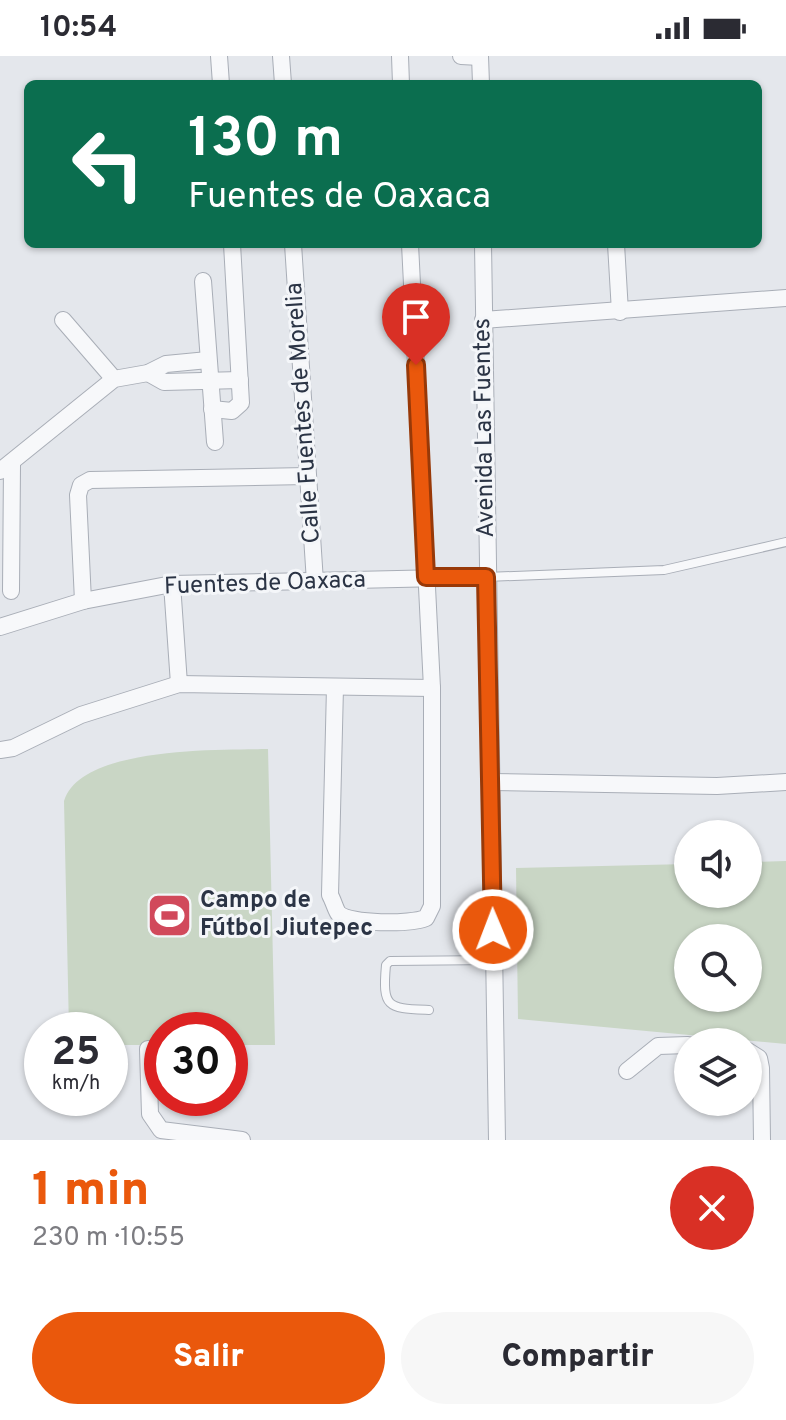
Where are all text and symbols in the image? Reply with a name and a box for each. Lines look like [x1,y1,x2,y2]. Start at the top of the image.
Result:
text: 10:54 [40,10,117,47]
text: 130 m [188,106,343,176]
icon: left [56,112,160,216]
text: Fuentes de Oaxaca [188,175,491,221]
street label: Calle Fuentes de Morelia [280,282,328,544]
pin [382,283,450,365]
icon: arrive [394,295,438,339]
street label: Avenida Las Fuentes [468,318,502,538]
street label: Fuentes de Oaxaca [164,565,366,603]
map controls [674,820,762,1116]
button: sound [674,820,762,908]
place label: Campo de Fútbol Jiutepec [200,886,373,944]
position arrow [451,888,535,972]
sports icon: Campo de Fútbol Jiutepec [145,891,193,939]
button: search [674,924,762,1012]
speed limit sign: 30 [144,1012,248,1116]
button: layers [674,1028,762,1116]
text: 25 [52,1029,100,1079]
text: km/h [52,1071,100,1097]
text: 1 min [32,1162,149,1222]
button: close [670,1166,754,1250]
text: 230 m · 10:55 [32,1222,185,1255]
button: Salir [32,1312,385,1404]
button: Compartir [401,1312,754,1404]

